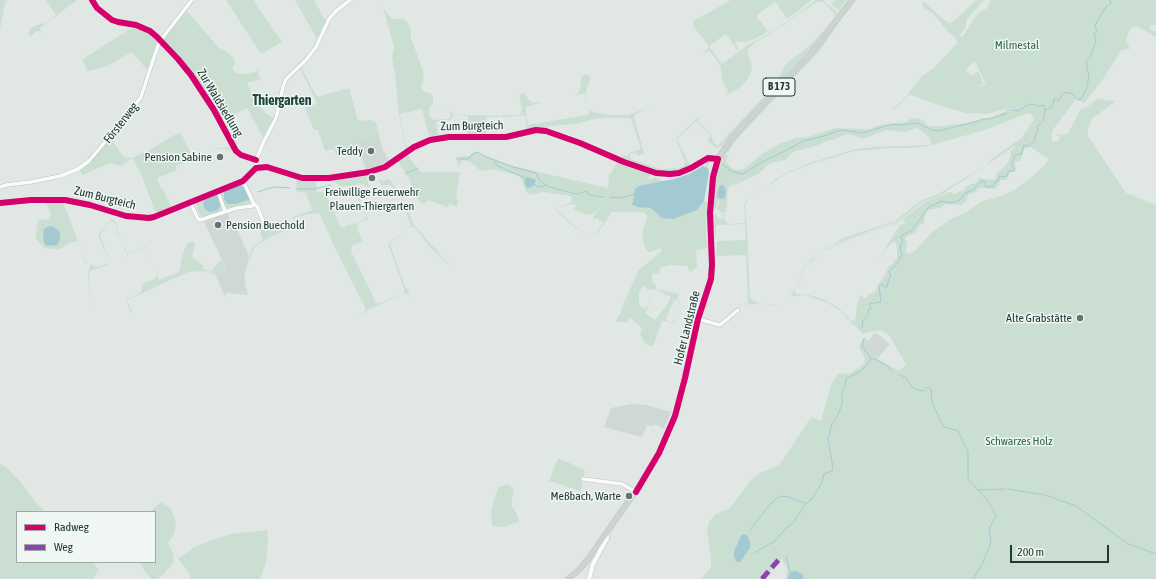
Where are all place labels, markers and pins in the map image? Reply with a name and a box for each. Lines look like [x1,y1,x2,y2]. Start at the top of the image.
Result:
place label: Teddy [337,144,363,158]
marker: Teddy [366,146,376,156]
place label: Pension Sabine [145,150,212,164]
marker: Pension Sabine [215,152,225,162]
marker: Freiwillige Feuerwehr Plauen-Thiergarten [367,173,377,183]
place label: Freiwillige Feuerwehr Plauen-Thiergarten [325,185,419,213]
place label: Pension Buechold [226,218,305,232]
marker: Pension Buechold [213,220,223,230]
place label: Alte Grabstätte [1006,311,1072,325]
marker: Alte Grabstätte [1075,313,1085,323]
place label: Meßbach, Warte [550,489,621,503]
marker: Meßbach, Warte [624,491,634,501]

